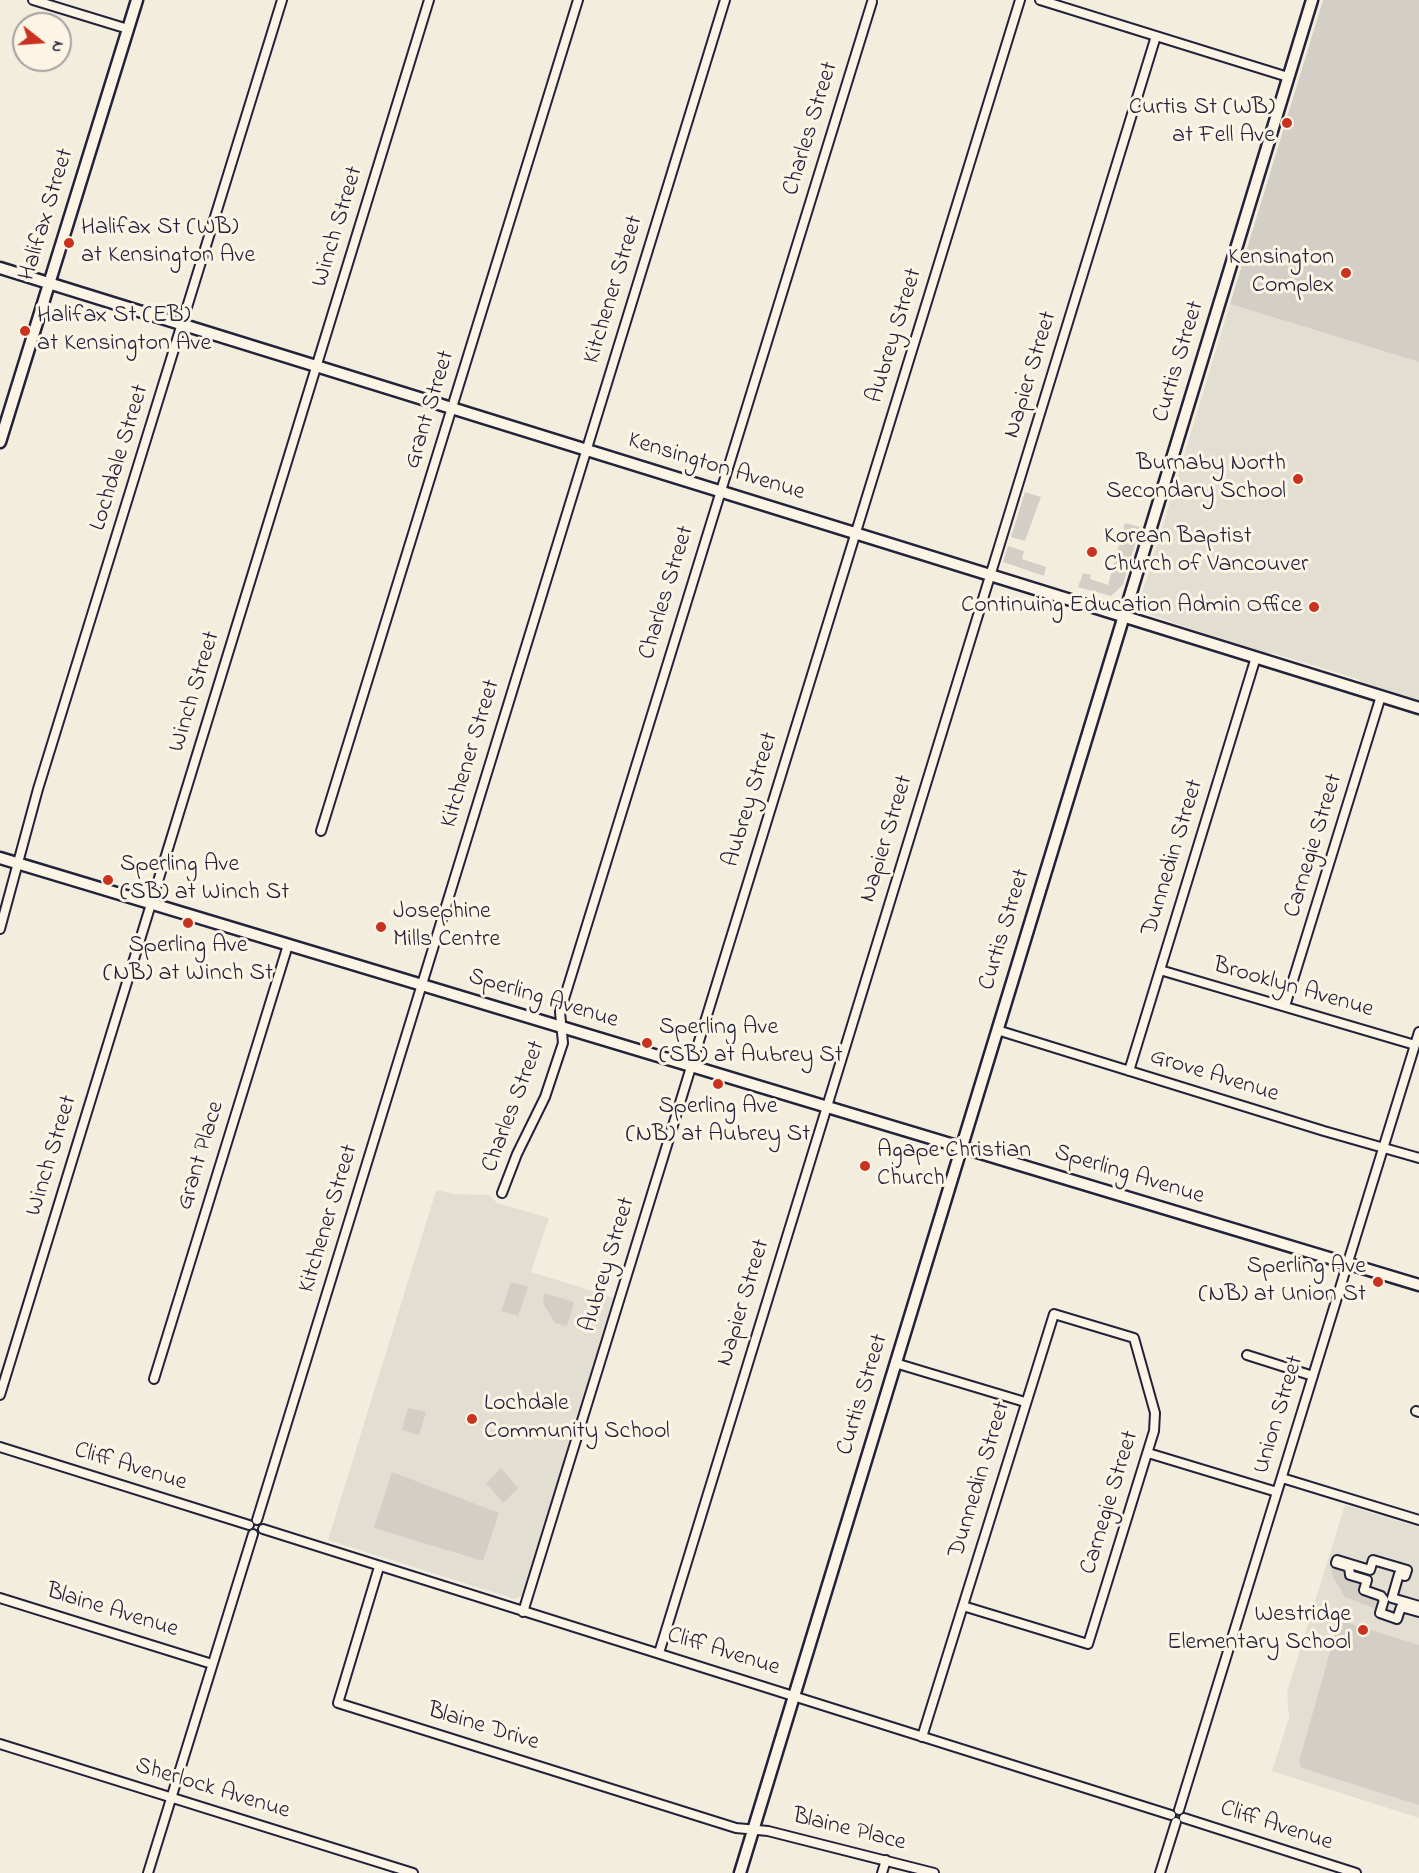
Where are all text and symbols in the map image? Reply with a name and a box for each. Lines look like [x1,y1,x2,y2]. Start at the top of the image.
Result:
north arrow [12,12,72,72]
text: N [44,38,70,55]
street label: Charles Street [778,59,846,199]
place label: Curtis St (WB) at Fell Ave [1129,95,1275,151]
marker: Curtis St (WB) at Fell Ave [1280,116,1294,130]
street label: Halifax Street [14,145,82,285]
street label: Winch Street [307,163,371,291]
street label: Kitchener Street [579,212,651,368]
place label: Halifax St (WB) at Kensington Ave [81,215,255,271]
marker: Halifax St (WB) at Kensington Ave [62,236,76,250]
place label: Kensington Complex [1228,245,1334,301]
street label: Aubrey Street [862,265,930,407]
marker: Kensington Complex [1339,266,1353,280]
street label: Curtis Street [1148,298,1212,426]
place label: Halifax St (EB) at Kensington Ave [37,303,211,359]
street label: Napier Street [999,308,1065,442]
marker: Halifax St (EB) at Kensington Ave [18,324,32,338]
street label: Grant Street [399,348,463,472]
street label: Lochdale Street [85,382,157,534]
street label: Kensington Avenue [624,427,808,509]
place label: Burnaby North Secondary School [1106,451,1286,507]
marker: Burnaby North Secondary School [1291,472,1305,486]
street label: Charles Street [634,523,702,663]
place label: Korean Baptist Church of Vancouver [1104,524,1308,580]
marker: Korean Baptist Church of Vancouver [1085,545,1099,559]
place label: Continuing Education Admin Office [961,593,1302,621]
marker: Continuing Education Admin Office [1307,600,1321,614]
street label: Winch Street [164,628,228,756]
street label: Kitchener Street [436,676,508,832]
street label: Aubrey Street [718,729,786,871]
street label: Carnegie Street [1280,771,1350,921]
street label: Napier Street [855,772,921,906]
street label: Dunnedin Street [1137,776,1211,940]
place label: Sperling Ave (SB) at Winch St [120,852,289,908]
street label: Curtis Street [974,866,1038,994]
marker: Sperling Ave (SB) at Winch St [101,873,115,887]
place label: Josephine Mills Centre [393,899,500,955]
marker: Sperling Ave (NB) at Winch St [181,916,195,930]
marker: Josephine Mills Centre [374,920,388,934]
place label: Sperling Ave (NB) at Winch St [103,933,273,989]
street label: Brooklyn Avenue [1210,952,1376,1026]
street label: Sperling Avenue [464,964,622,1036]
place label: Sperling Ave (SB) at Aubrey St [659,1015,843,1071]
marker: Sperling Ave (SB) at Aubrey St [640,1036,654,1050]
street label: Charles Street [477,1037,553,1177]
street label: Grove Avenue [1146,1044,1282,1110]
marker: Sperling Ave (NB) at Aubrey St [711,1077,725,1091]
street label: Winch Street [21,1092,85,1220]
place label: Sperling Ave (NB) at Aubrey St [626,1094,810,1150]
street label: Grant Place [172,1098,232,1214]
place label: Agape Christian Church [877,1138,1031,1194]
street label: Sperling Avenue [1050,1140,1208,1212]
street label: Kitchener Street [294,1141,366,1297]
marker: Agape Christian Church [858,1159,872,1173]
street label: Aubrey Street [575,1194,643,1336]
street label: Napier Street [712,1236,778,1370]
place label: Sperling Ave (NB) at Union St [1198,1254,1366,1310]
marker: Sperling Ave (NB) at Union St [1371,1275,1385,1289]
street label: Curtis Street [832,1331,896,1459]
street label: Union Street [1248,1352,1312,1478]
place label: Lochdale Community School [484,1391,670,1447]
street label: Dunnedin Street [944,1398,1018,1562]
marker: Lochdale Community School [465,1412,479,1426]
street label: Carnegie Street [1076,1428,1146,1578]
street label: Cliff Avenue [70,1437,190,1499]
street label: Blaine Avenue [43,1578,181,1646]
place label: Westridge Elementary School [1167,1602,1351,1658]
street label: Cliff Avenue [663,1622,783,1684]
marker: Westridge Elementary School [1356,1623,1370,1637]
street label: Blaine Drive [424,1697,542,1759]
street label: Sherlock Avenue [131,1753,293,1827]
street label: Cliff Avenue [1216,1795,1336,1859]
street label: Blaine Place [789,1803,909,1859]

